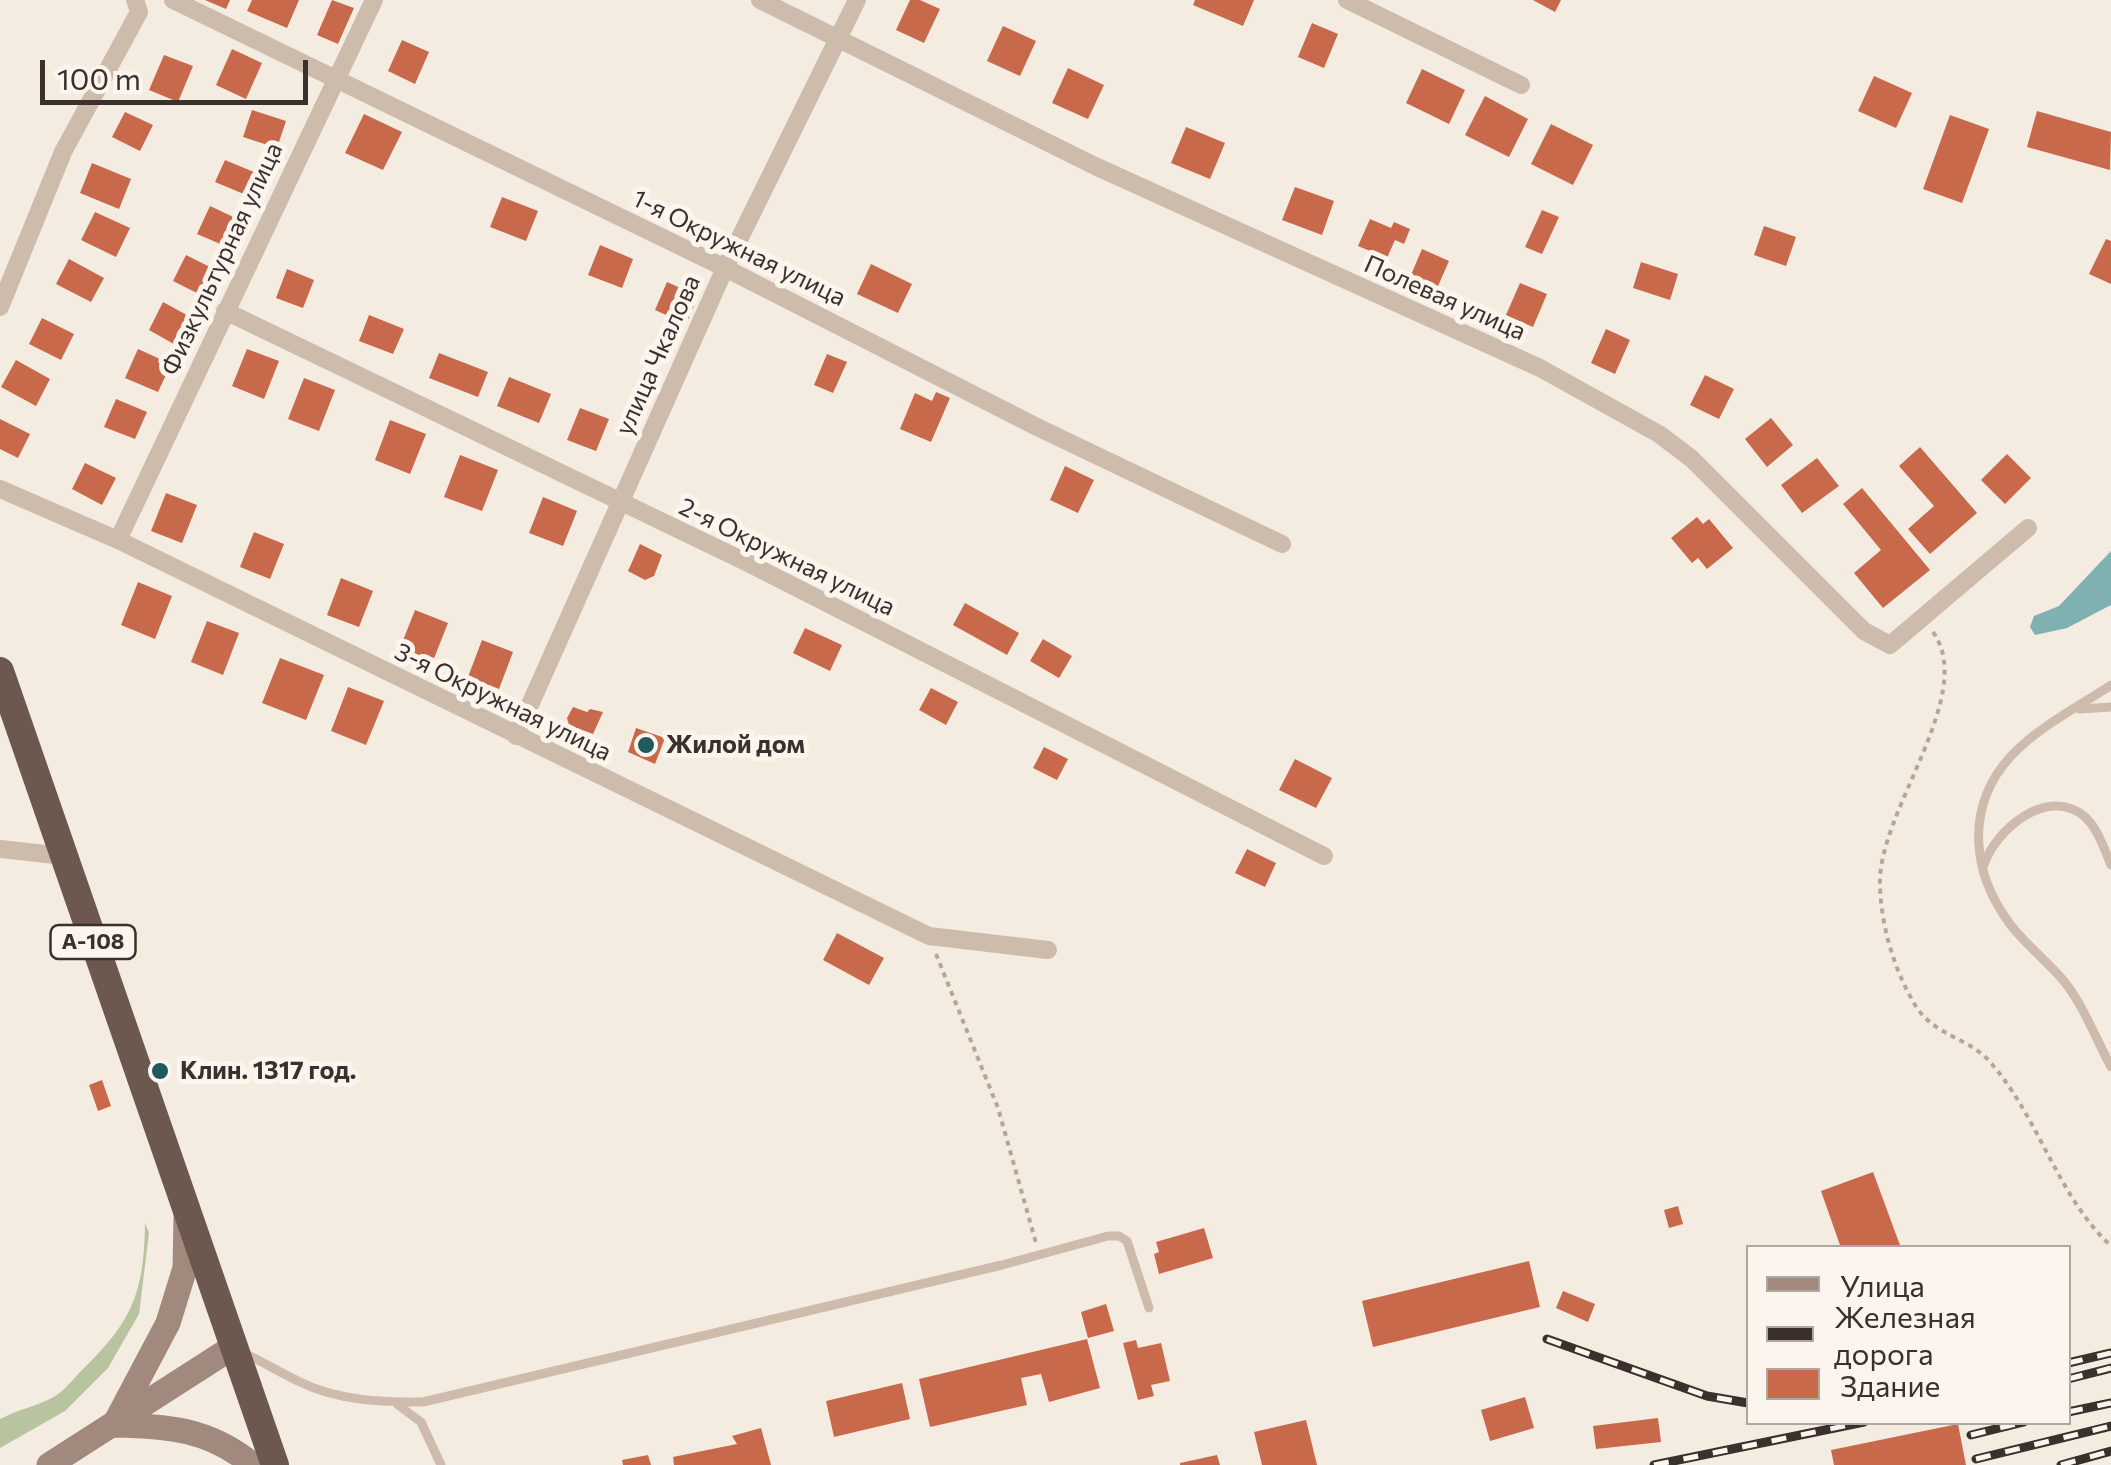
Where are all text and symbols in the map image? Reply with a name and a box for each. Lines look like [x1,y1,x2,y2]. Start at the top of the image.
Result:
scale bar [45,40,312,102]
text: 100 m [57,59,141,96]
street label: Физкультурная улица [155,138,289,380]
street label: 1-я Окружная улица [627,183,851,313]
street label: Полевая улица [1360,249,1530,347]
street label: улица Чкалова [609,270,707,440]
street label: 2-я Окружная улица [674,492,900,622]
street label: 3-я Окружная улица [390,637,616,767]
place label: Жилой дом [666,730,805,760]
marker: Жилой дом [635,734,657,756]
road number: А-108 [51,925,136,959]
place label: Клин. 1317 год. [180,1056,356,1086]
marker: Клин. 1317 год. [149,1060,171,1082]
legend [1746,1245,2071,1425]
text: Улица [1840,1266,1925,1303]
text: Железная дорога [1834,1297,1976,1371]
text: Здание [1840,1366,1940,1403]

